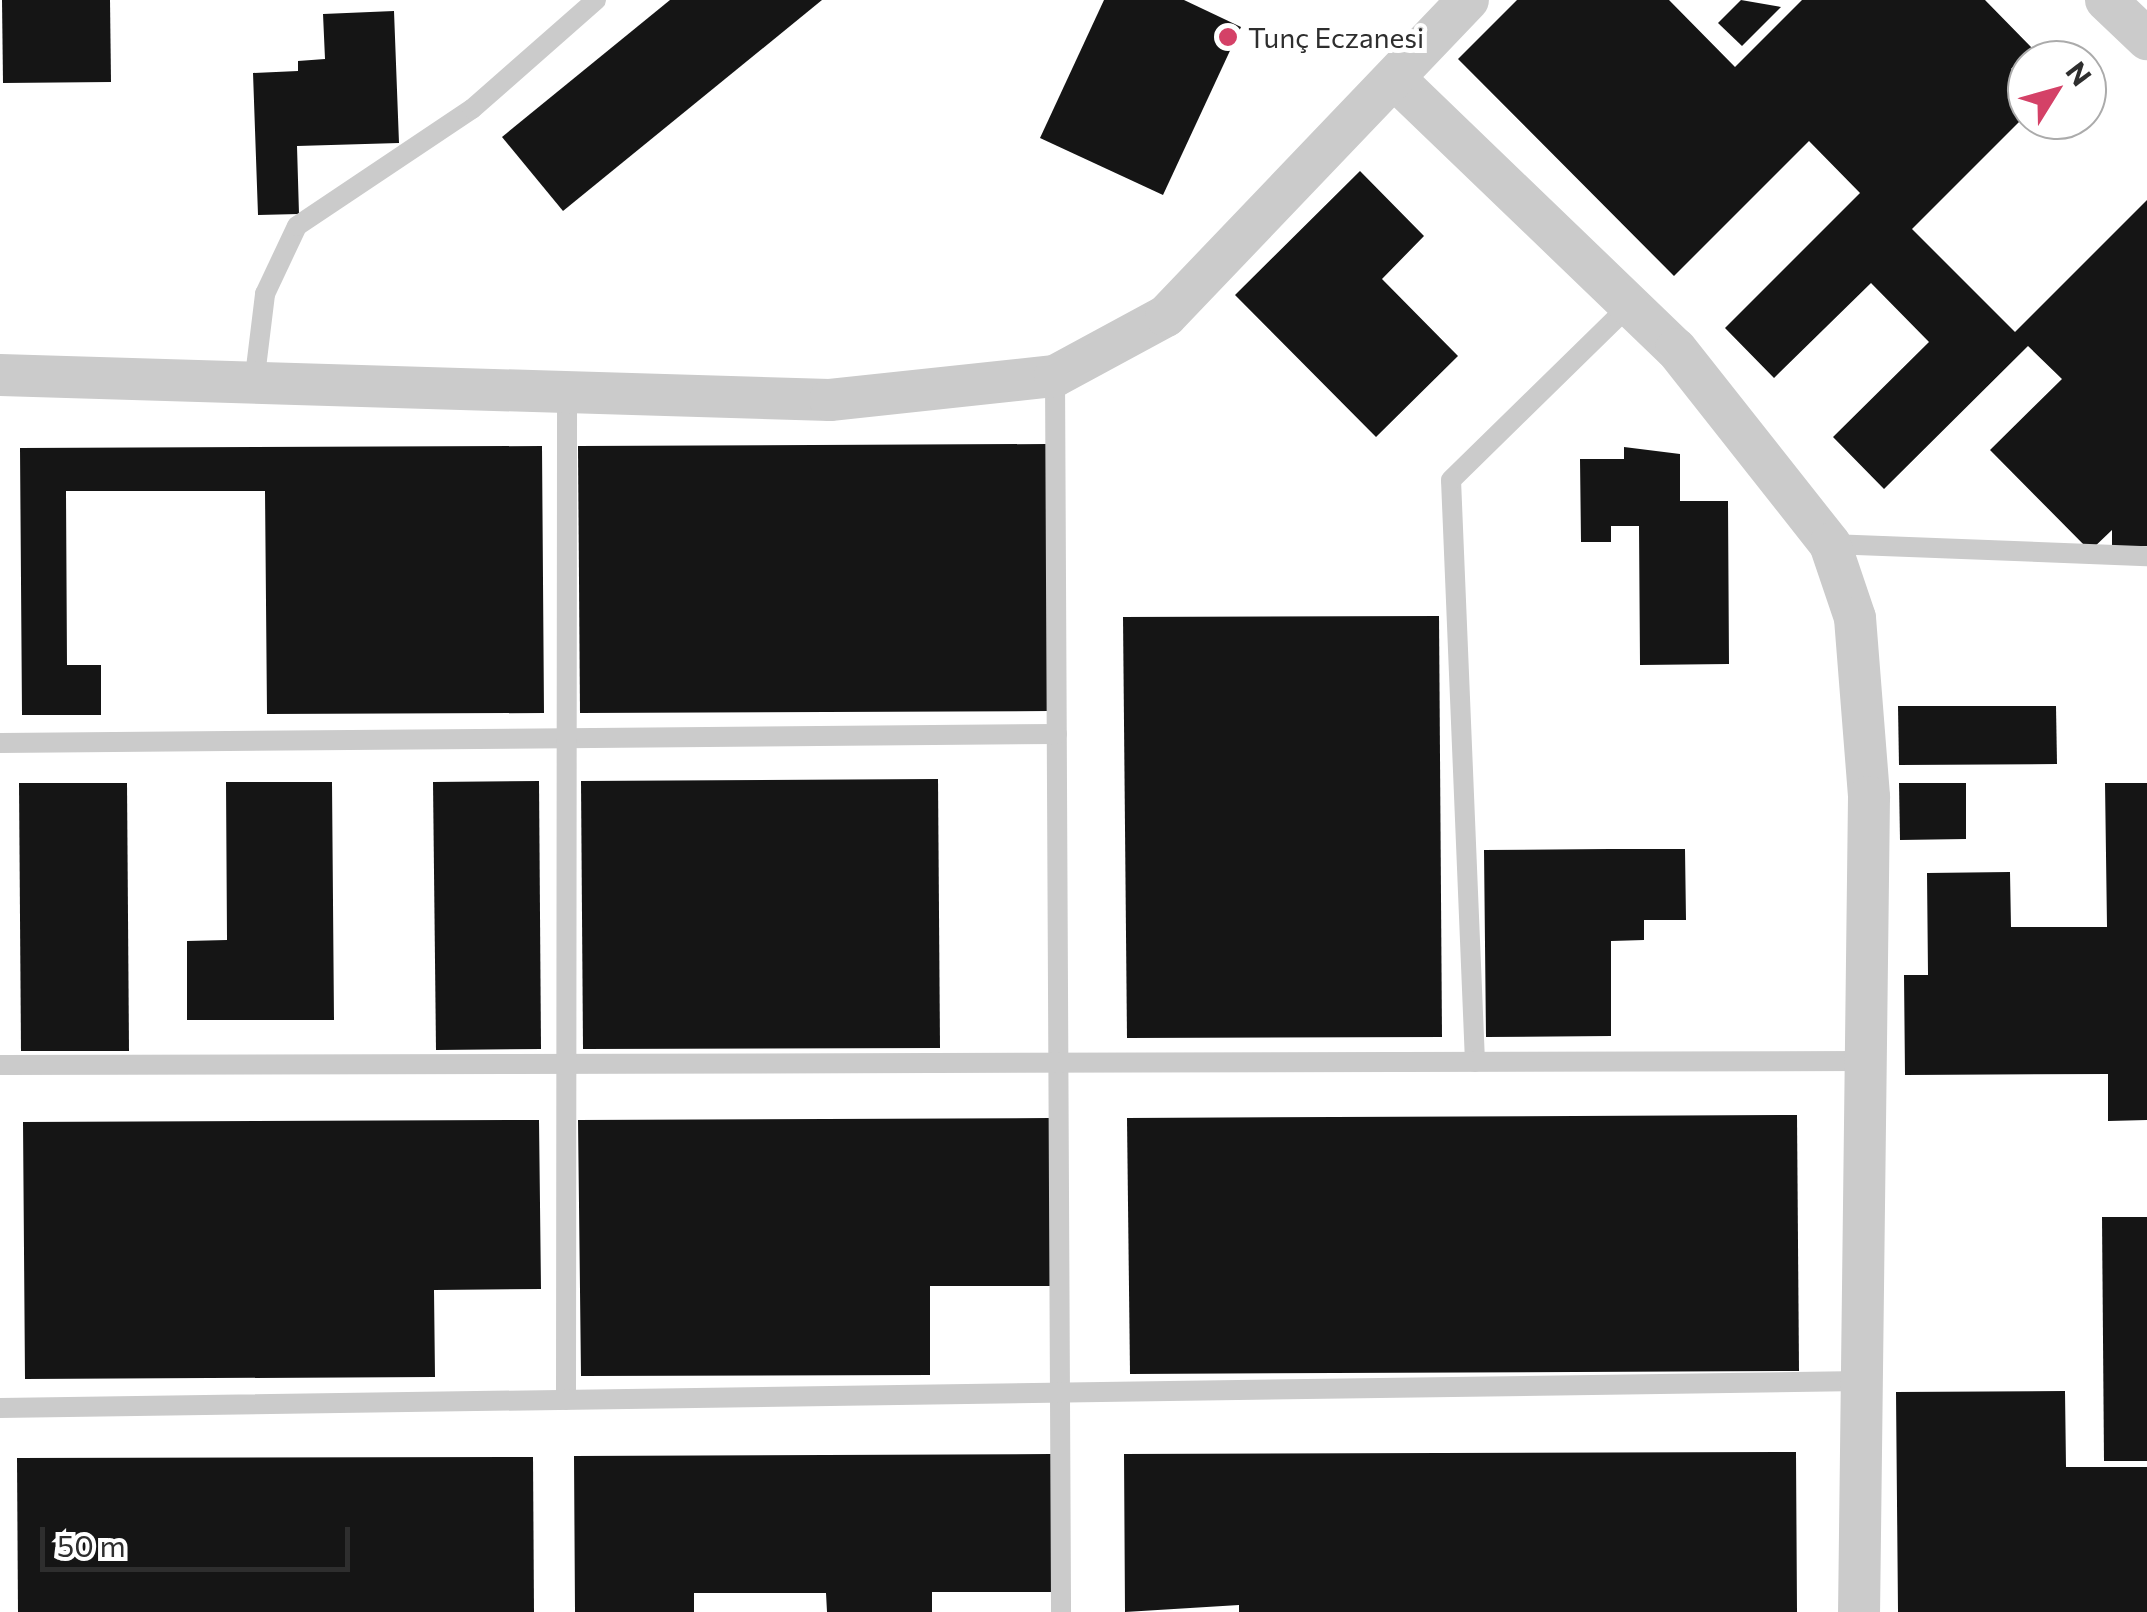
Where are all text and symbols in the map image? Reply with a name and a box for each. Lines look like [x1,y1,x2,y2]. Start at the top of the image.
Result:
place label: Tunç Eczanesi [1248,20,1424,54]
marker: Tunç Eczanesi [1217,26,1239,48]
north arrow [2007,40,2107,140]
text: N [2059,55,2099,92]
scale bar [45,1507,355,1569]
text: 50 m [57,1526,126,1563]

